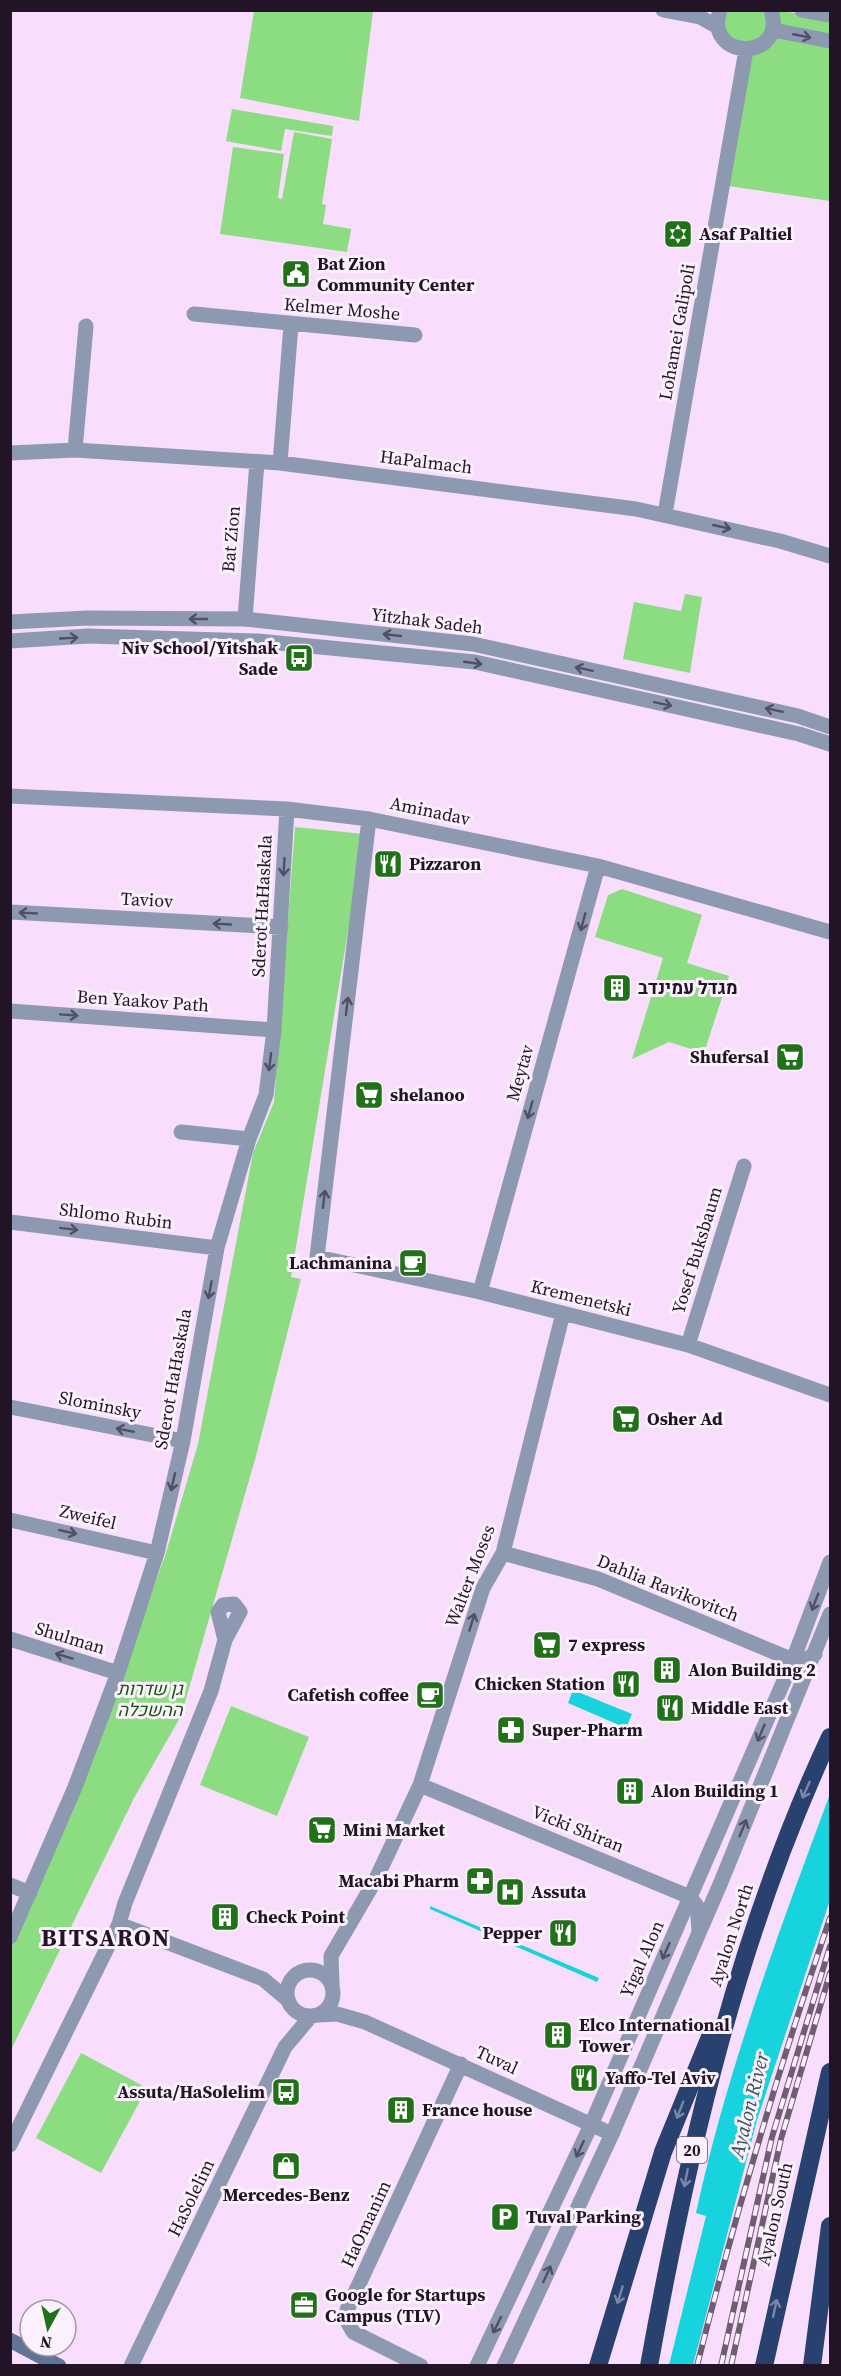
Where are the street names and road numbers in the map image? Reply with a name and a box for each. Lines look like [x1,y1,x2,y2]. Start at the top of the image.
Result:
street label: Lohamei Galipoli [652,262,701,402]
street label: Kelmer Moshe [283,291,401,326]
street label: HaPalmach [378,443,474,480]
street label: Bat Zion [215,505,246,573]
street label: Yitzhak Sadeh [370,601,485,640]
street label: Aminadav [388,790,473,831]
street label: Sderot HaHaskala [245,833,278,978]
street label: Taviov [120,886,174,913]
street label: Ben Yaakov Path [76,983,210,1018]
street label: Meytav [500,1042,540,1104]
street label: Yosef Buksbaum [665,1183,728,1317]
street label: Shlomo Rubin [58,1196,174,1235]
street label: Kremenetski [528,1273,634,1322]
street label: Sderot HaHaskala [148,1306,197,1451]
street label: Slominsky [57,1384,144,1425]
street label: Zweifel [57,1498,119,1535]
street label: Walter Moses [439,1521,501,1631]
street label: Dahlia Ravikovitch [594,1548,743,1627]
street label: Shulman [32,1615,108,1660]
street label: Vicki Shiran [528,1799,628,1858]
street label: Ayalon North [702,1880,759,1990]
street label: Yigal Alon [613,1916,670,2001]
street label: Tuval [472,2039,522,2080]
road number: 20 [677,2137,707,2163]
street label: HaSolelim [161,2155,220,2241]
street label: Ayalon South [750,2159,799,2268]
street label: HaOmanim [335,2176,397,2271]

